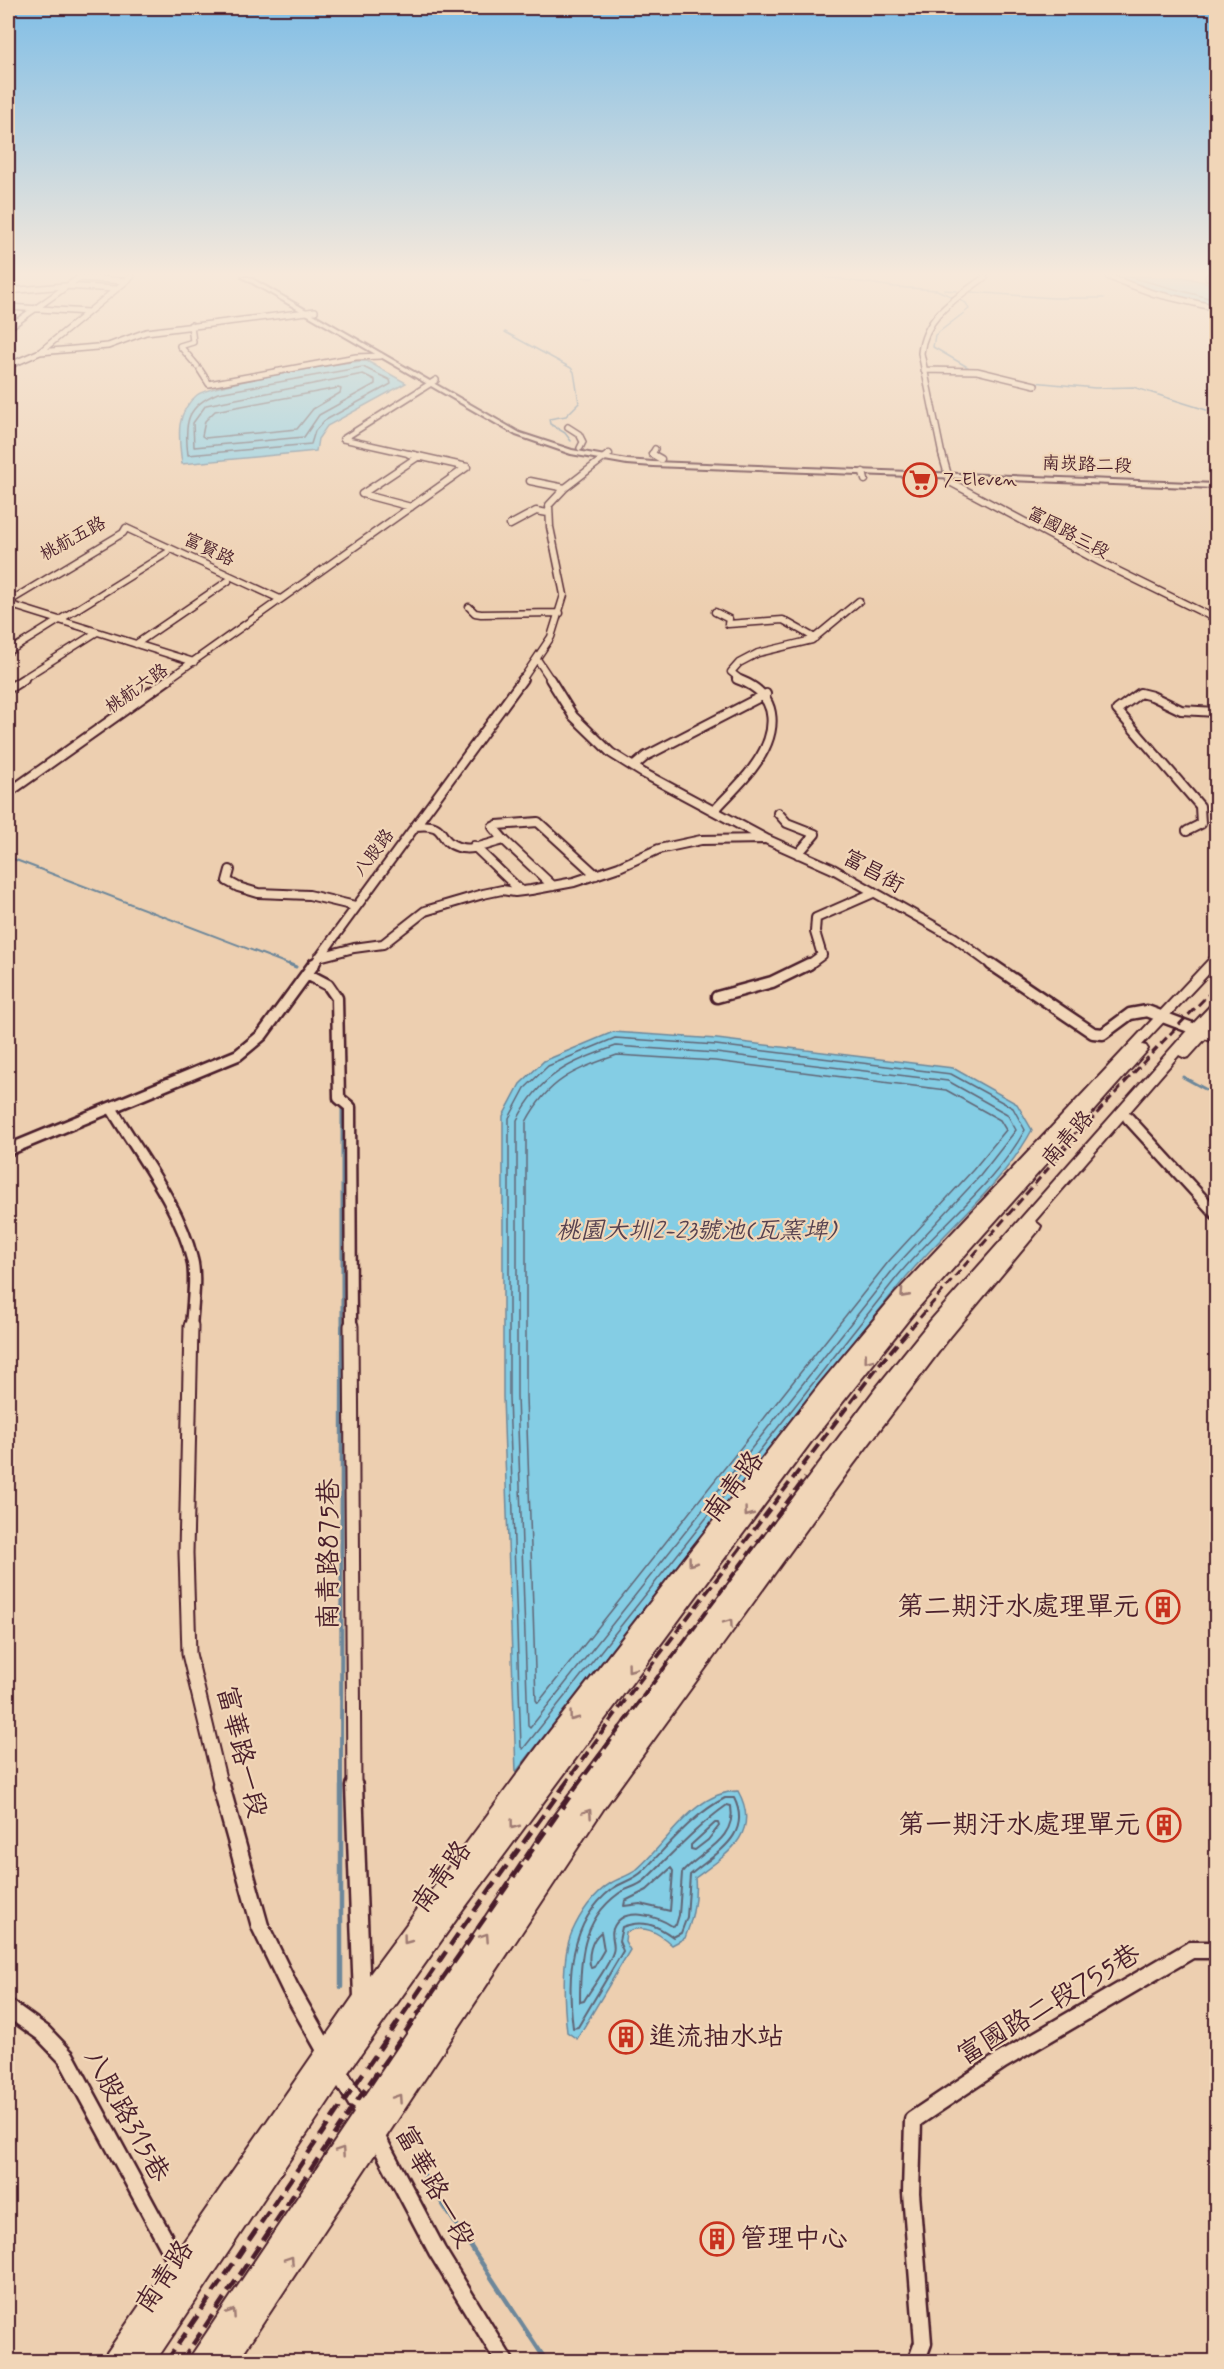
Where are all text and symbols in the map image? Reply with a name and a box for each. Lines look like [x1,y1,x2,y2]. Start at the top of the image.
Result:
street label: 南崁路二段 [1042,451,1132,479]
supermarket icon: 7-Eleven [902,462,938,498]
place label: 7-Eleven [943,468,1017,492]
street label: 富國路三段 [1023,501,1113,565]
street label: 桃航五路 [36,511,110,567]
street label: 富賢路 [179,528,239,572]
street label: 桃航六路 [101,659,173,719]
street label: 八股路 [348,824,400,882]
street label: 富昌街 [837,844,909,900]
street label: 南青路 [1036,1105,1100,1173]
water label: 桃園大圳2-23號池(瓦窯埤) [556,1216,838,1247]
one-way arrow [900,1287,911,1298]
one-way arrow [865,1352,876,1363]
street label: 南青路 [696,1444,772,1530]
street label: 南青路875巷 [312,1478,347,1630]
one-way arrow [745,1506,756,1517]
one-way arrow [688,1555,699,1566]
building icon: 第二期汙水處理單元 [1145,1589,1181,1625]
place label: 第二期汙水處理單元 [897,1590,1140,1625]
one-way arrow [722,1618,733,1629]
one-way arrow [627,1662,638,1673]
street label: 富華路一段 [208,1682,274,1822]
one-way arrow [570,1710,581,1721]
building icon: 第一期汙水處理單元 [1146,1807,1182,1843]
place label: 第一期汙水處理單元 [898,1808,1141,1843]
one-way arrow [581,1809,592,1820]
one-way arrow [510,1818,521,1829]
street label: 南青路 [404,1834,480,1920]
one-way arrow [477,1933,489,1943]
one-way arrow [403,1934,414,1945]
street label: 富國路二段755巷 [951,1936,1147,2074]
building icon: 進流抽水站 [608,2019,644,2055]
place label: 進流抽水站 [649,2020,784,2055]
street label: 八股路315巷 [75,2043,177,2189]
one-way arrow [391,2094,402,2105]
street label: 富華路一段 [386,2119,482,2255]
one-way arrow [334,2147,345,2158]
building icon: 管理中心 [699,2221,735,2257]
place label: 管理中心 [740,2222,848,2257]
street label: 南青路 [128,2234,202,2320]
one-way arrow [283,2256,294,2267]
one-way arrow [225,2309,236,2320]

